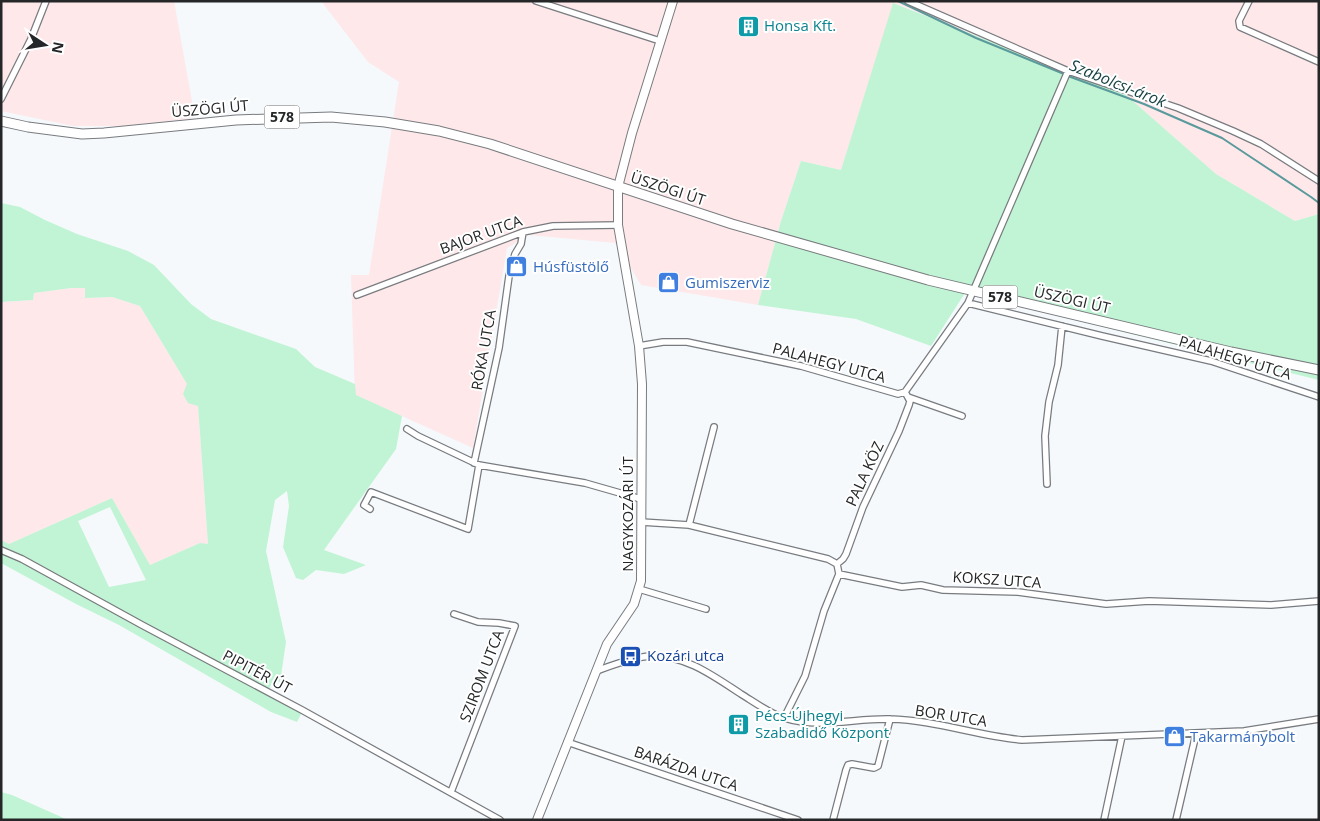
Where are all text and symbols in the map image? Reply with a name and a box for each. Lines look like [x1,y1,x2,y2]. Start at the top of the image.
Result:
building icon: Honsa Kft. [736,14,760,38]
place label: Honsa Kft. [764,15,836,35]
north arrow [20,20,70,70]
text: N [48,40,69,55]
water label: Szabolcsi-árok [1067,54,1170,113]
street label: ÜSZÖGI ÚT [170,95,250,121]
road number: 578 [264,105,300,128]
street label: ÜSZÖGI ÚT [628,167,709,210]
street label: BAJOR UTCA [437,210,525,258]
shop icon: Húsfüstölő [505,255,529,279]
place label: Húsfüstölő [533,256,609,276]
shop icon: Gumiszerviz [657,271,681,295]
place label: Gumiszerviz [685,272,770,292]
street label: ÜSZÖGI ÚT [1032,281,1113,318]
road number: 578 [982,286,1018,308]
street label: RÓKA UTCA [466,307,500,392]
street label: PALAHEGY UTCA [1177,330,1294,384]
street label: PALAHEGY UTCA [770,337,889,387]
street label: PALA KÖZ [840,438,888,509]
street label: NAGYKOZÁRI ÚT [617,456,637,572]
street label: KOKSZ UTCA [952,566,1043,592]
street label: SZIROM UTCA [454,626,508,725]
bus stop icon: Kozári utca [619,644,643,668]
street label: PIPITÉR ÚT [219,645,296,698]
place label: Kozári utca [647,645,724,665]
street label: BOR UTCA [914,699,989,731]
place label: Pécs-Újhegyi Szabadidő Központ [755,705,889,742]
building icon: Pécs-Újhegyi Szabadidő Központ [727,713,751,737]
shop icon: Takarmánybolt [1162,725,1186,749]
place label: Takarmánybolt [1190,726,1295,746]
street label: BARÁZDA UTCA [632,741,742,795]

